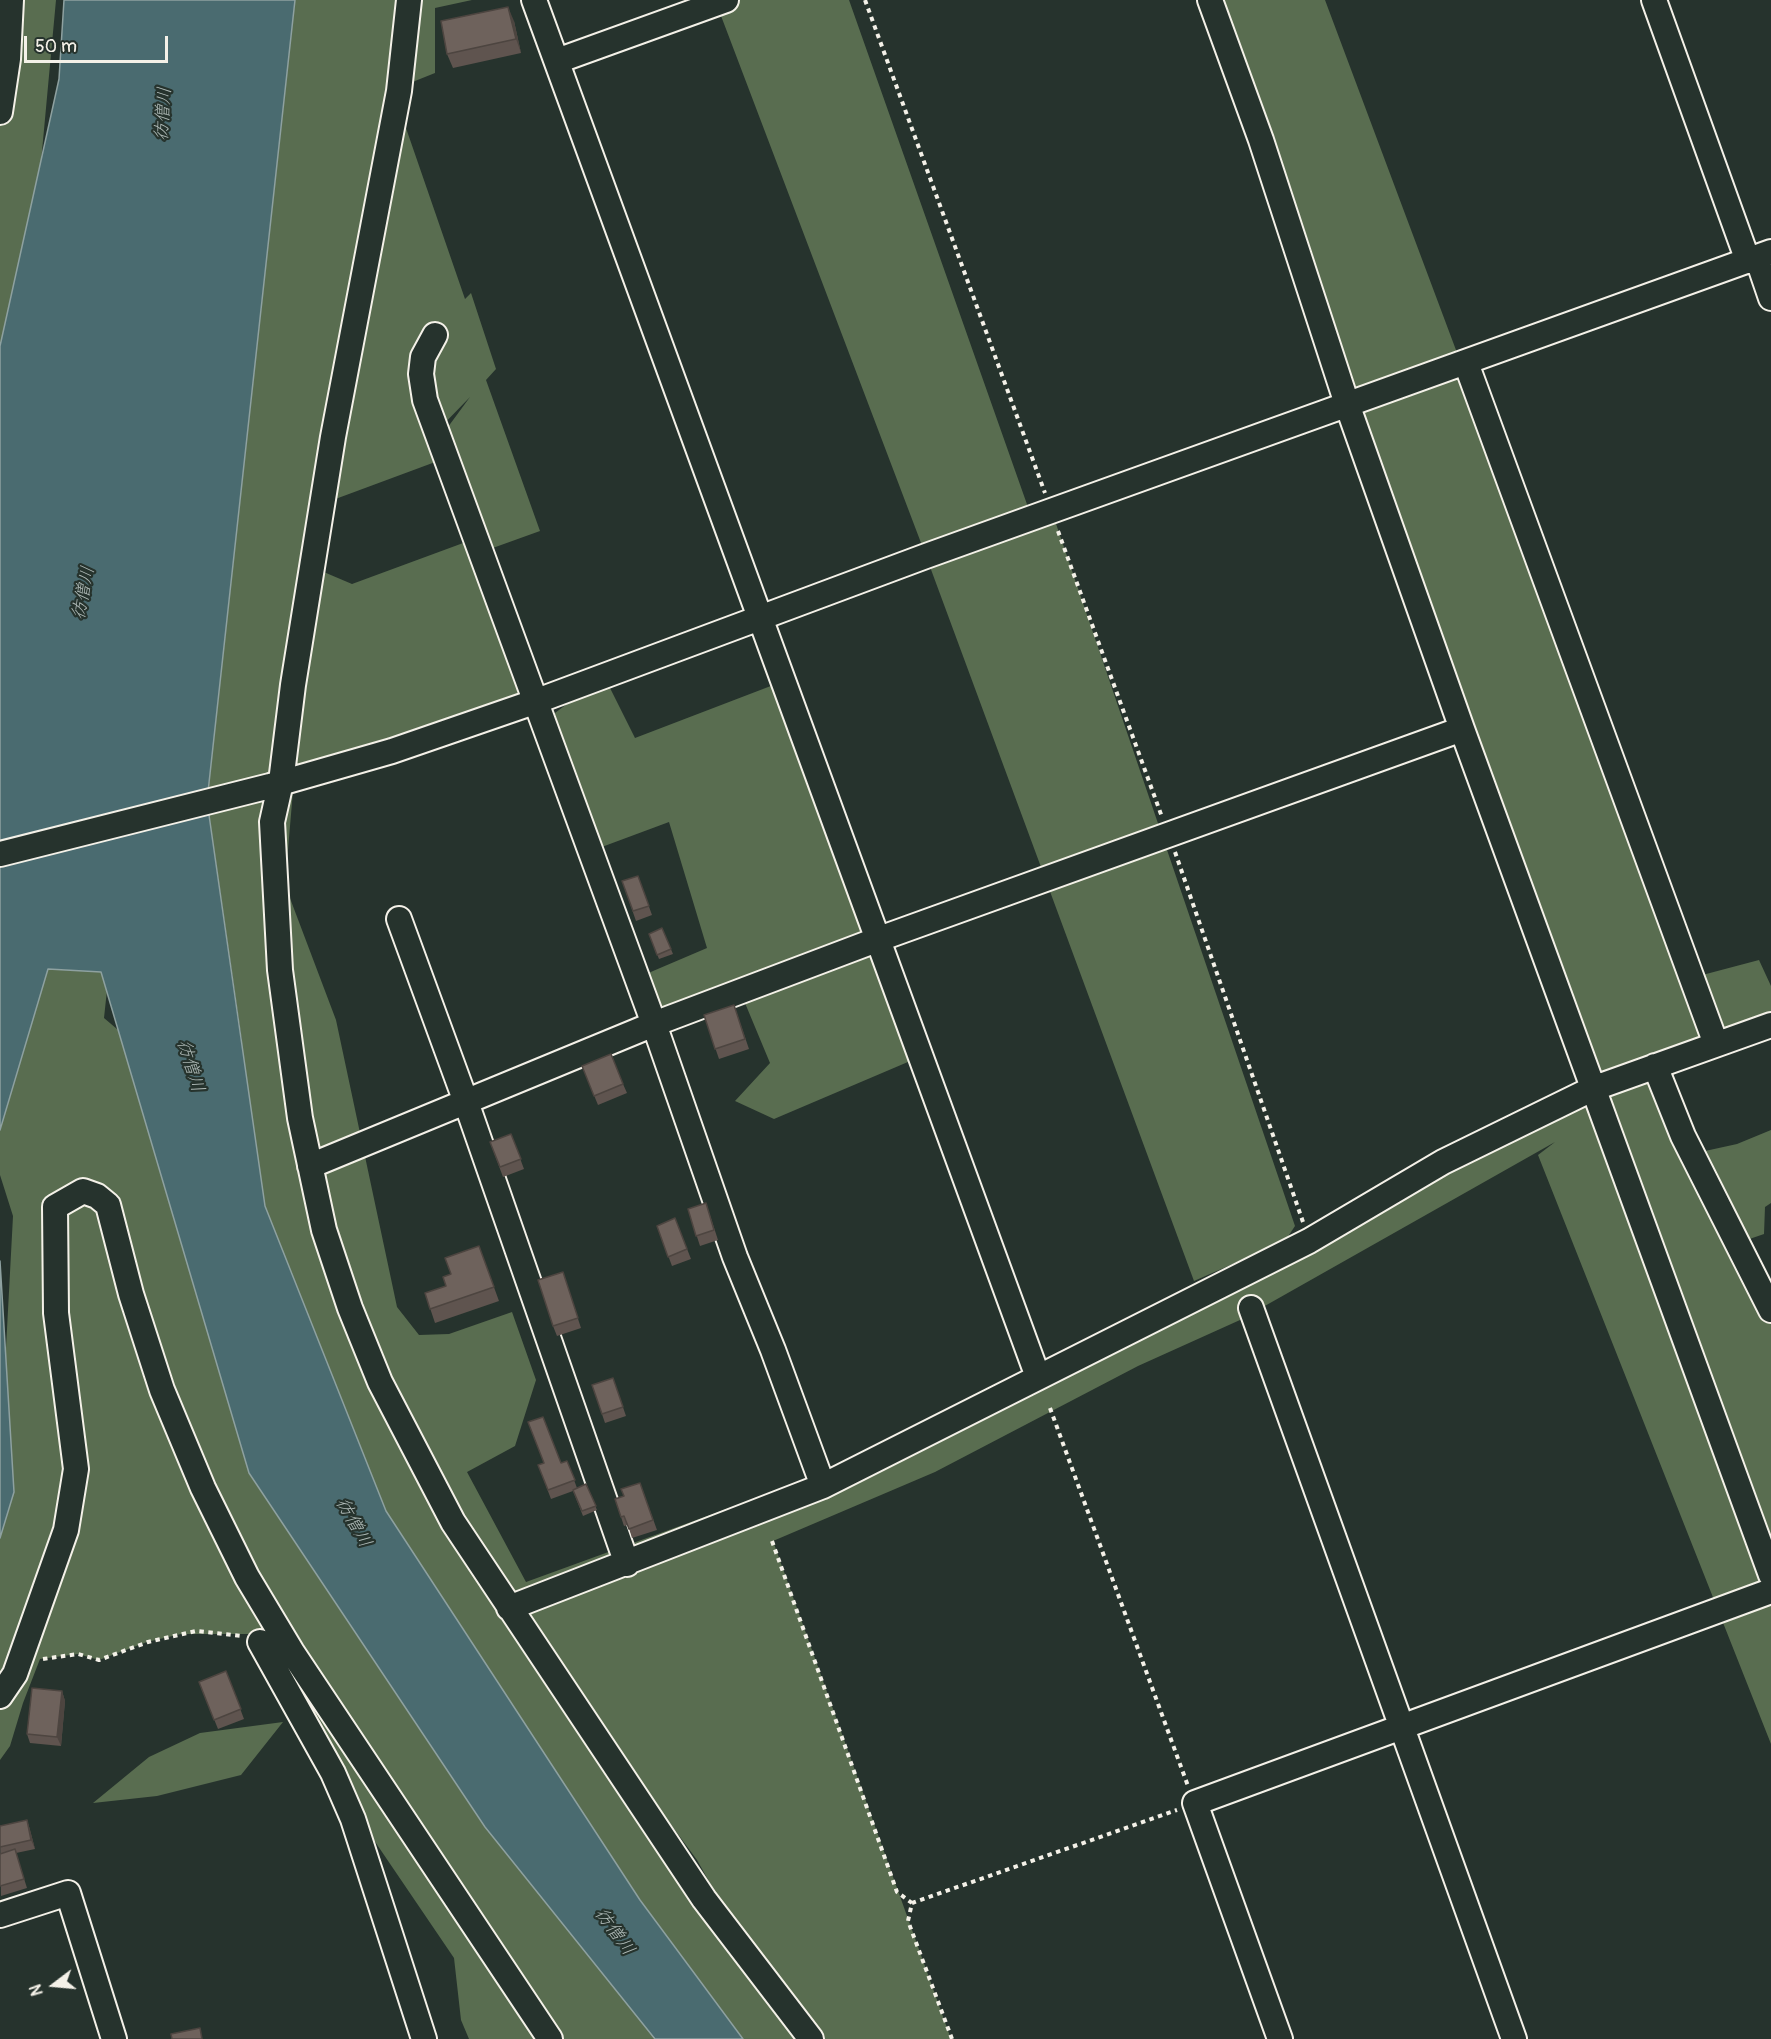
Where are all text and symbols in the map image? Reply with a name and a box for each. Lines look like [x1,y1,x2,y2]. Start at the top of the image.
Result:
scale bar [27,24,171,62]
text: 50 m [35,35,77,58]
water label: 彷僧川 [151,86,177,142]
water label: 彷僧川 [68,564,100,622]
water label: 彷僧川 [172,1037,208,1095]
water label: 彷僧川 [330,1494,376,1552]
water label: 彷僧川 [589,1904,639,1960]
north arrow [24,1955,84,2015]
text: N [26,1982,48,1998]

